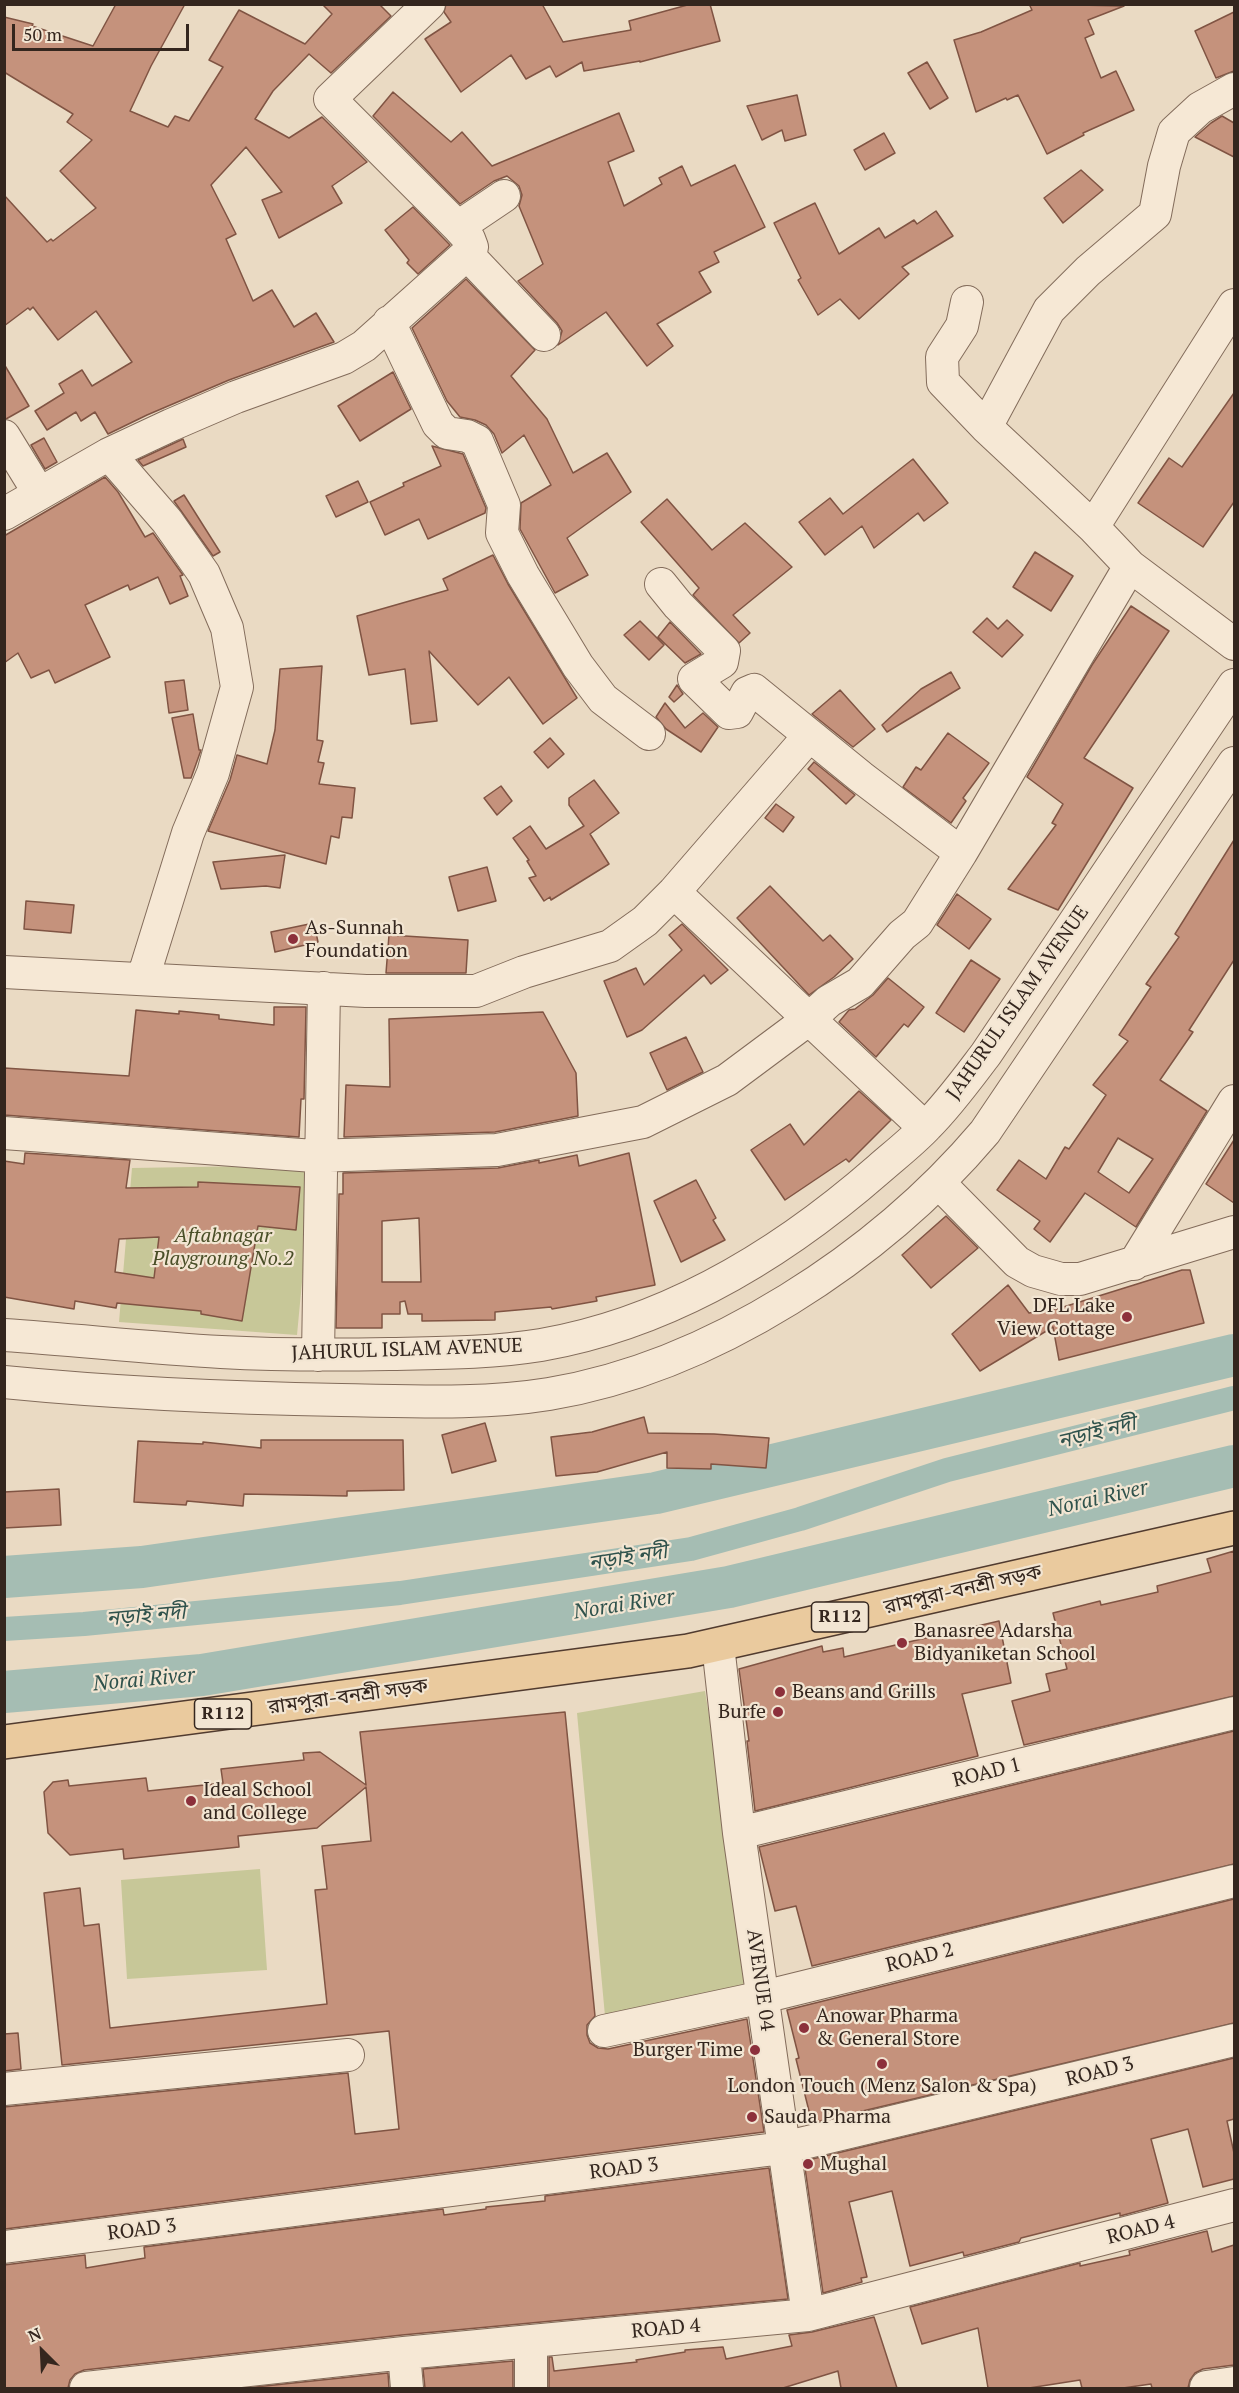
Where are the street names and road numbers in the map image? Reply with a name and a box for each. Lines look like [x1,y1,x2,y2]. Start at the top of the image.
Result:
street label: JAHURUL ISLAM AVENUE [942,901,1094,1105]
street label: JAHURUL ISLAM AVENUE [291,1334,523,1366]
street label: রামপুরা-বনশ্রী সড়ক [882,1560,1044,1620]
road number: R112 [812,1602,868,1632]
street label: রামপুরা-বনশ্রী সড়ক [267,1674,429,1720]
road number: R112 [194,1699,252,1729]
street label: ROAD 1 [951,1753,1023,1793]
street label: AVENUE 04 [741,1927,779,2033]
street label: ROAD 2 [884,1938,956,1978]
street label: ROAD 3 [1064,2052,1136,2092]
street label: ROAD 3 [588,2153,660,2185]
street label: ROAD 4 [1105,2210,1177,2250]
street label: ROAD 3 [106,2214,178,2246]
street label: ROAD 4 [630,2314,702,2344]

